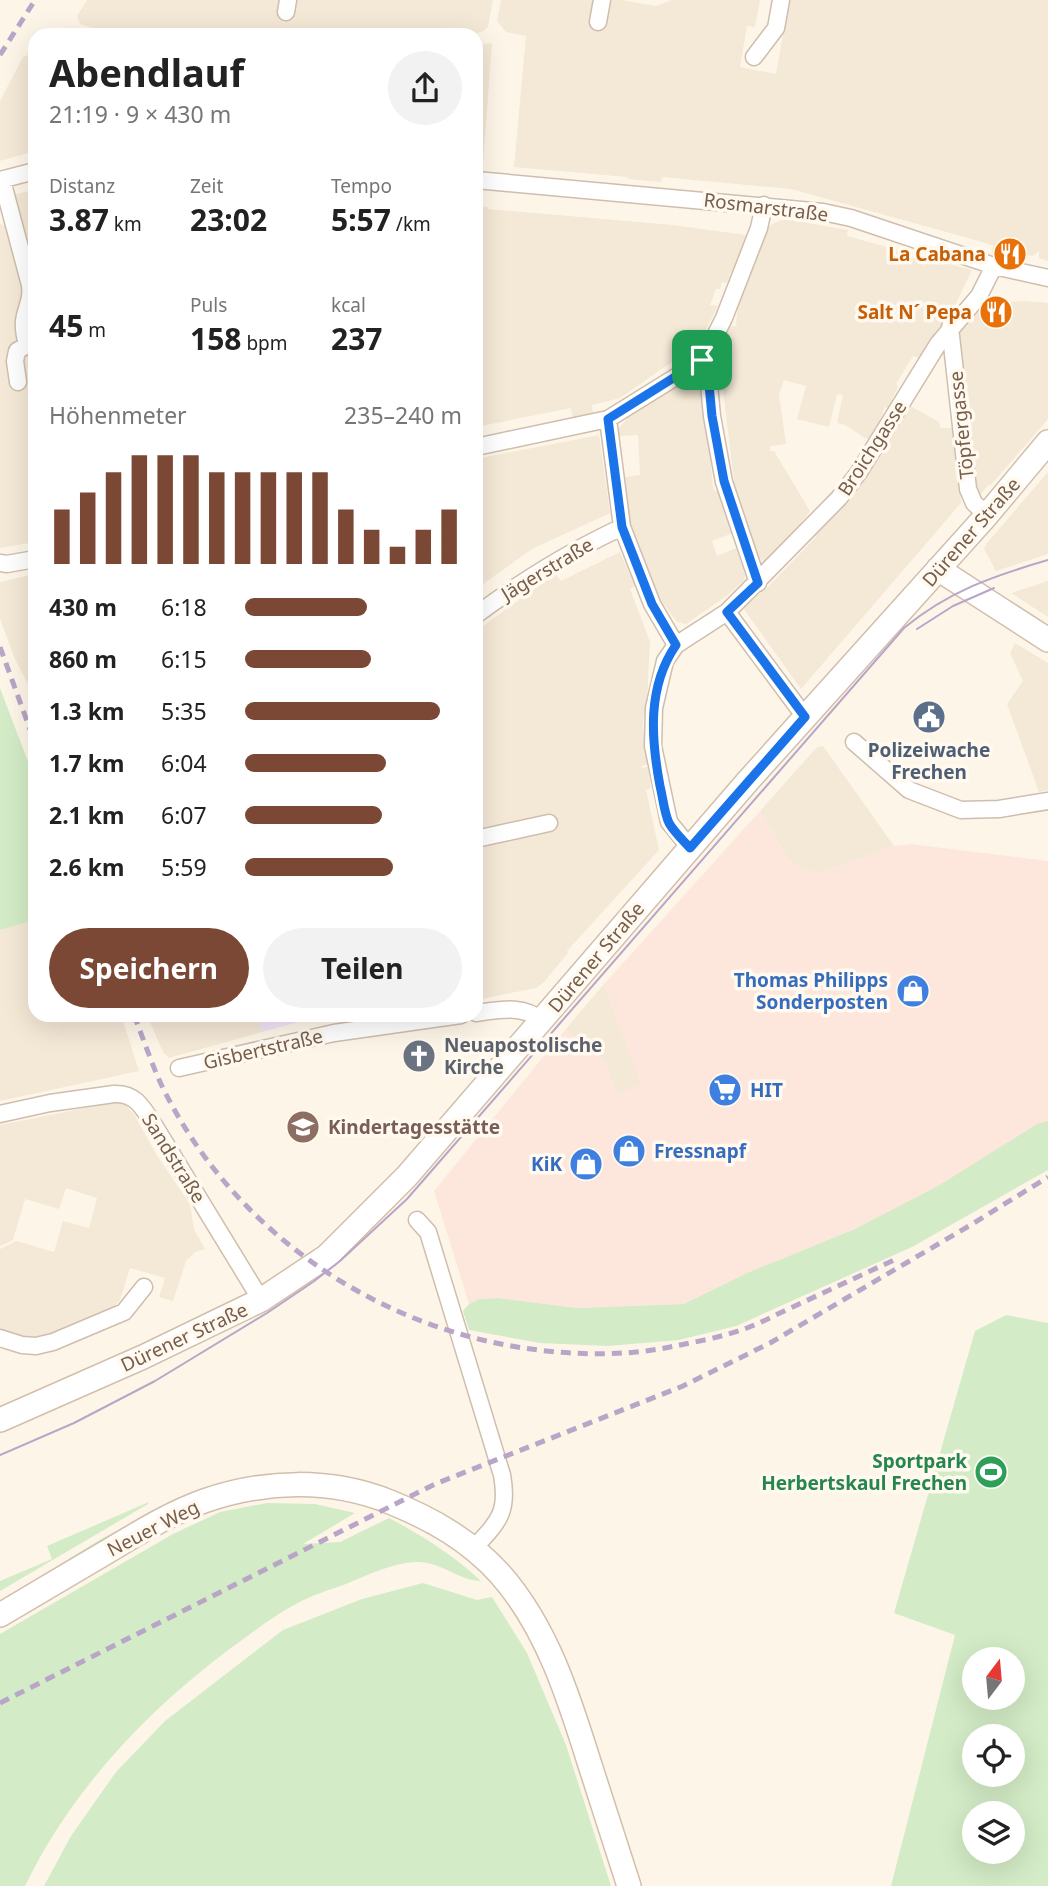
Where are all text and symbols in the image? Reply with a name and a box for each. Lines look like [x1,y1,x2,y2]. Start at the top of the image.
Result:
text: Abendlauf [49,46,244,98]
button: share [388,51,462,125]
text: 21:19 · 9 × 430 m [49,98,231,130]
text: Distanz [49,173,115,199]
text: Zeit [190,173,223,199]
text: Tempo [331,173,392,199]
street label: Rosmarstraße [702,186,830,228]
text: 3.87 [49,199,109,240]
text: 23:02 [190,199,267,240]
text: 5:57 [331,199,391,240]
text: km [109,211,142,237]
text: /km [391,211,431,237]
restaurant icon: La Cabana [991,235,1029,273]
place label: La Cabana [888,241,986,267]
text: Puls [190,292,227,318]
text: kcal [331,292,366,318]
restaurant icon: Salt N´ Pepa [977,293,1015,331]
place label: Salt N´ Pepa [857,299,972,325]
text: 45 [49,305,83,346]
text: m [83,317,106,343]
text: 158 [190,318,241,359]
text: 237 [331,318,382,359]
text: bpm [241,330,288,356]
pin [672,330,732,390]
icon: arrive [683,341,721,379]
street label: Töpfergasse [942,370,980,480]
street label: Broichgasse [832,395,912,501]
text: Höhenmeter [49,399,187,431]
text: 235–240 m [344,399,462,431]
street label: Dürener Straße [916,472,1026,592]
street label: Jägerstraße [494,531,598,608]
text: 430 m [49,591,117,623]
text: 6:18 [161,591,207,623]
text: 860 m [49,643,117,675]
text: 6:15 [161,643,207,675]
text: 1.3 km [49,695,124,727]
text: 5:35 [161,695,207,727]
public building icon: Polizeiwache Frechen [910,698,948,736]
place label: Polizeiwache Frechen [868,737,990,785]
text: 1.7 km [49,747,124,779]
text: 6:04 [161,747,207,779]
text: 2.1 km [49,799,124,831]
text: 6:07 [161,799,207,831]
text: 2.6 km [49,851,124,883]
text: 5:59 [161,851,207,883]
street label: Dürener Straße [542,896,650,1018]
button: Speichern [49,928,249,1008]
button: Teilen [263,928,462,1008]
place label: Thomas Philipps Sonderposten [734,967,888,1015]
shop icon: Thomas Philipps Sonderposten [894,972,932,1010]
street label: Gisbertstraße [201,1023,325,1075]
place label: Neuapostolische Kirche [444,1032,602,1080]
church icon: Neuapostolische Kirche [400,1037,438,1075]
supermarket icon: HIT [706,1071,744,1109]
place label: HIT [750,1077,783,1103]
street label: Sandstraße [136,1108,212,1208]
school or university icon: Kindertagesstätte [284,1108,322,1146]
place label: Kindertagesstätte [328,1114,500,1140]
shop icon: Fressnapf [610,1132,648,1170]
place label: Fressnapf [654,1138,748,1164]
shop icon: KiK [567,1145,605,1183]
place label: KiK [531,1151,562,1177]
street label: Dürener Straße [116,1296,252,1378]
place label: Sportpark Herbertskaul Frechen [761,1448,967,1496]
sports icon: Sportpark Herbertskaul Frechen [972,1453,1010,1491]
street label: Neuer Weg [103,1494,203,1562]
north arrow [962,1647,1026,1710]
map controls [962,1647,1025,1864]
button: locate [962,1724,1025,1787]
button: layers [962,1801,1025,1864]

